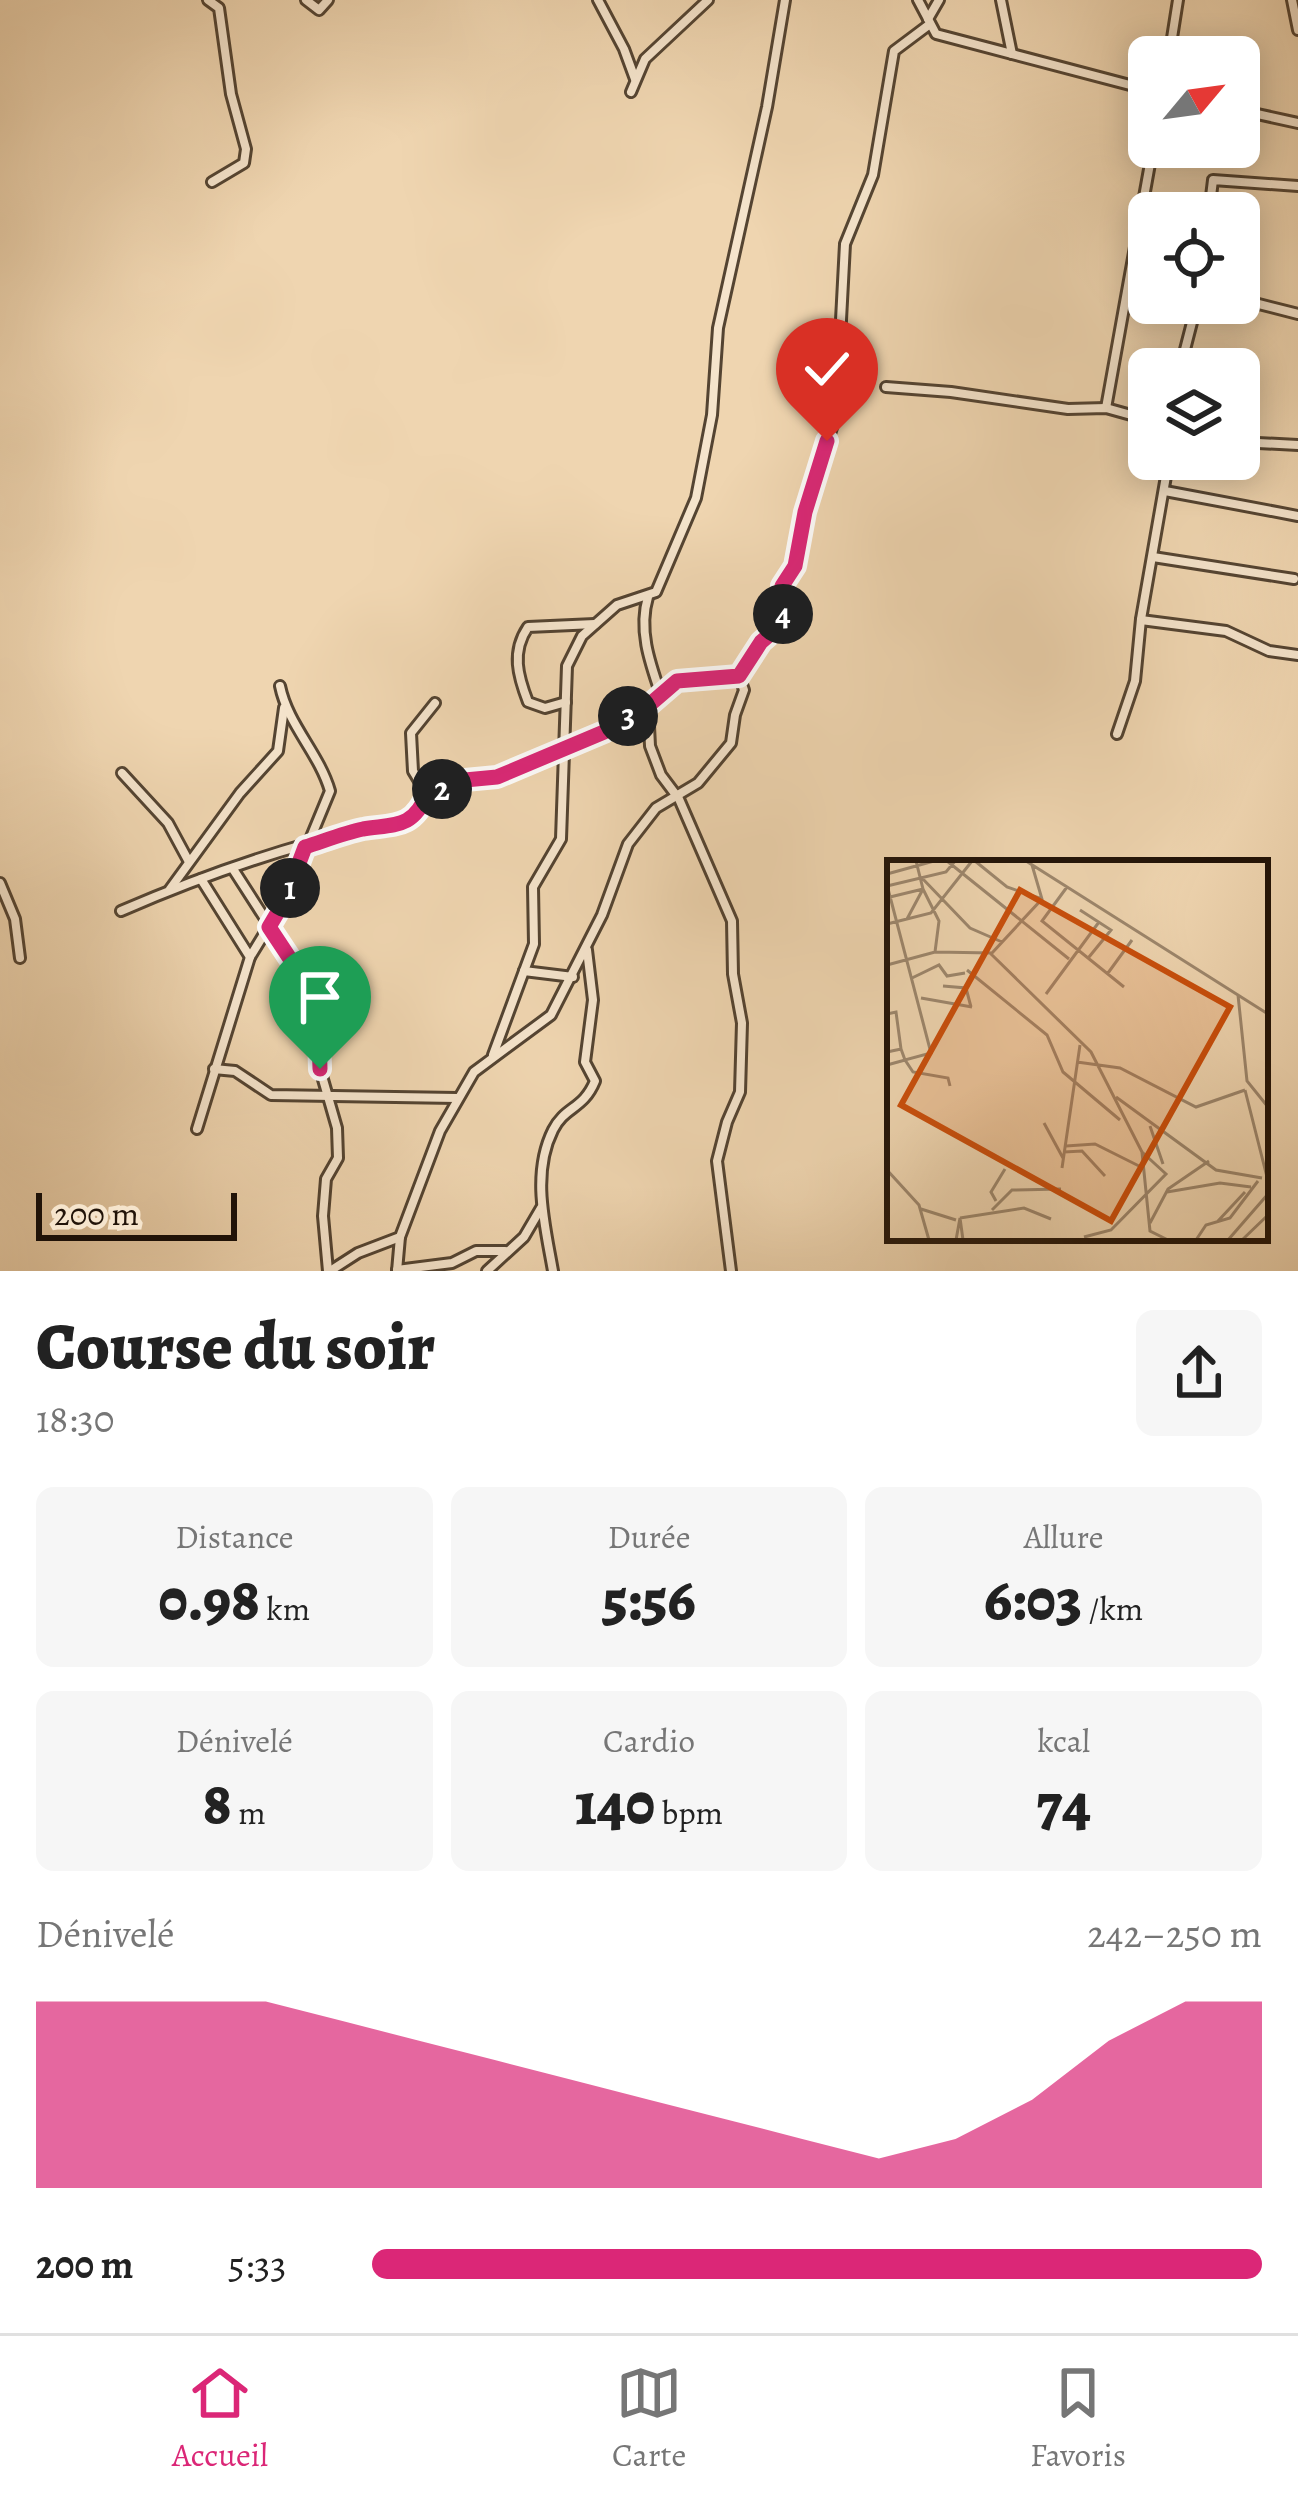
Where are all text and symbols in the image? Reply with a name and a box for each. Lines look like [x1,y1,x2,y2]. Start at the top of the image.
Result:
north arrow [1128,36,1260,168]
map controls [1128,36,1260,480]
button: locate [1128,192,1260,324]
pin [776,318,878,441]
icon: check [794,336,860,402]
button: layers [1128,348,1260,480]
pin: 4 [753,584,813,644]
text: 4 [775,591,791,636]
pin: 3 [598,686,658,746]
text: 3 [621,693,635,738]
pin: 2 [412,759,472,819]
text: 2 [434,766,450,811]
pin: 1 [260,858,320,918]
inset map [887,860,1268,1241]
text: 1 [284,865,296,910]
pin [269,946,371,1069]
icon: arrive [287,964,353,1030]
scale bar [36,1187,237,1240]
text: 200 m [54,1191,139,1236]
text: Course du soir [36,1302,435,1392]
button: share [1136,1310,1262,1436]
text: 18:30 [36,1392,115,1445]
text: Distance [175,1514,294,1559]
text: Durée [608,1514,690,1559]
text: Allure [1024,1514,1103,1559]
text: 0.98 [158,1559,260,1641]
text: 5:56 [602,1559,696,1641]
text: 6:03 [984,1559,1082,1641]
text: km [260,1586,310,1631]
text: /km [1082,1586,1143,1631]
text: Dénivelé [176,1718,293,1763]
text: Cardio [603,1718,695,1763]
text: kcal [1037,1718,1090,1763]
text: 8 [203,1763,232,1845]
text: 140 [575,1763,655,1845]
text: 74 [1036,1763,1091,1845]
text: m [232,1790,266,1835]
text: bpm [655,1790,723,1835]
text: Dénivelé [36,1907,174,1960]
text: 242–250 m [1087,1907,1262,1960]
text: 200 m [36,2238,134,2291]
text: 5:33 [228,2238,287,2291]
tab: Accueil [172,2360,268,2477]
tab: Carte [612,2360,686,2477]
tab: Favoris [1030,2360,1126,2477]

